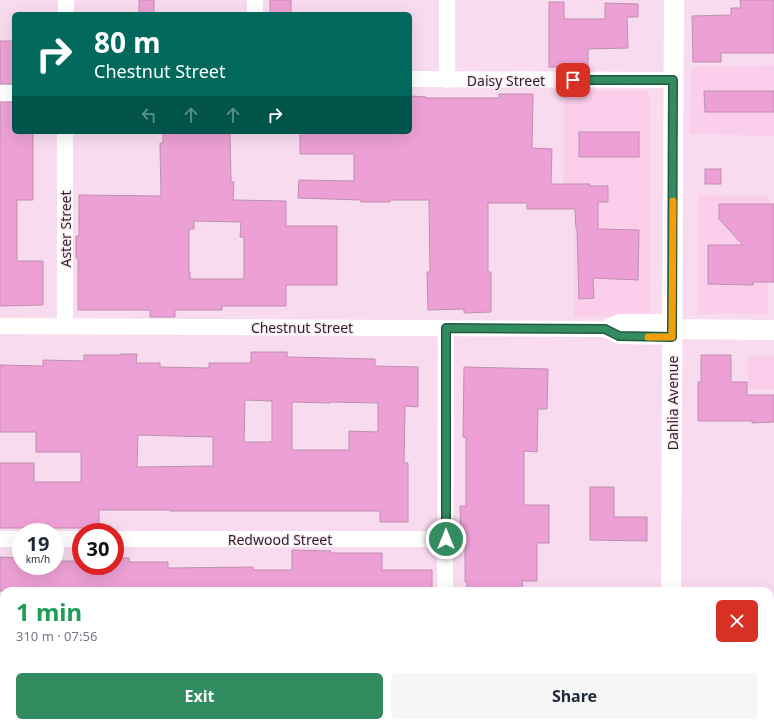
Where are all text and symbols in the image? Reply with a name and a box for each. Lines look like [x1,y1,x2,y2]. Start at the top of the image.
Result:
text: 80 m [94,23,161,61]
icon: right [28,28,80,80]
text: Chestnut Street [94,59,225,83]
pin [556,63,590,97]
icon: arrive [562,69,584,91]
street label: Daisy Street [467,71,545,90]
icon: left [138,104,160,126]
icon: ahead [180,104,202,126]
icon: ahead [222,104,244,126]
icon: right [264,104,286,126]
street label: Aster Street [56,190,75,268]
street label: Chestnut Street [251,318,353,337]
street label: Dahlia Avenue [663,356,682,450]
position arrow [425,518,467,560]
speed limit sign: 30 [72,523,124,575]
text: 19 [27,530,49,557]
street label: Redwood Street [228,530,332,549]
text: km/h [26,552,50,566]
text: 1 min [16,595,82,628]
button: close [716,600,758,642]
text: 310 m · 07:56 [16,627,97,645]
button: Exit [16,673,383,719]
button: Share [391,673,758,719]

